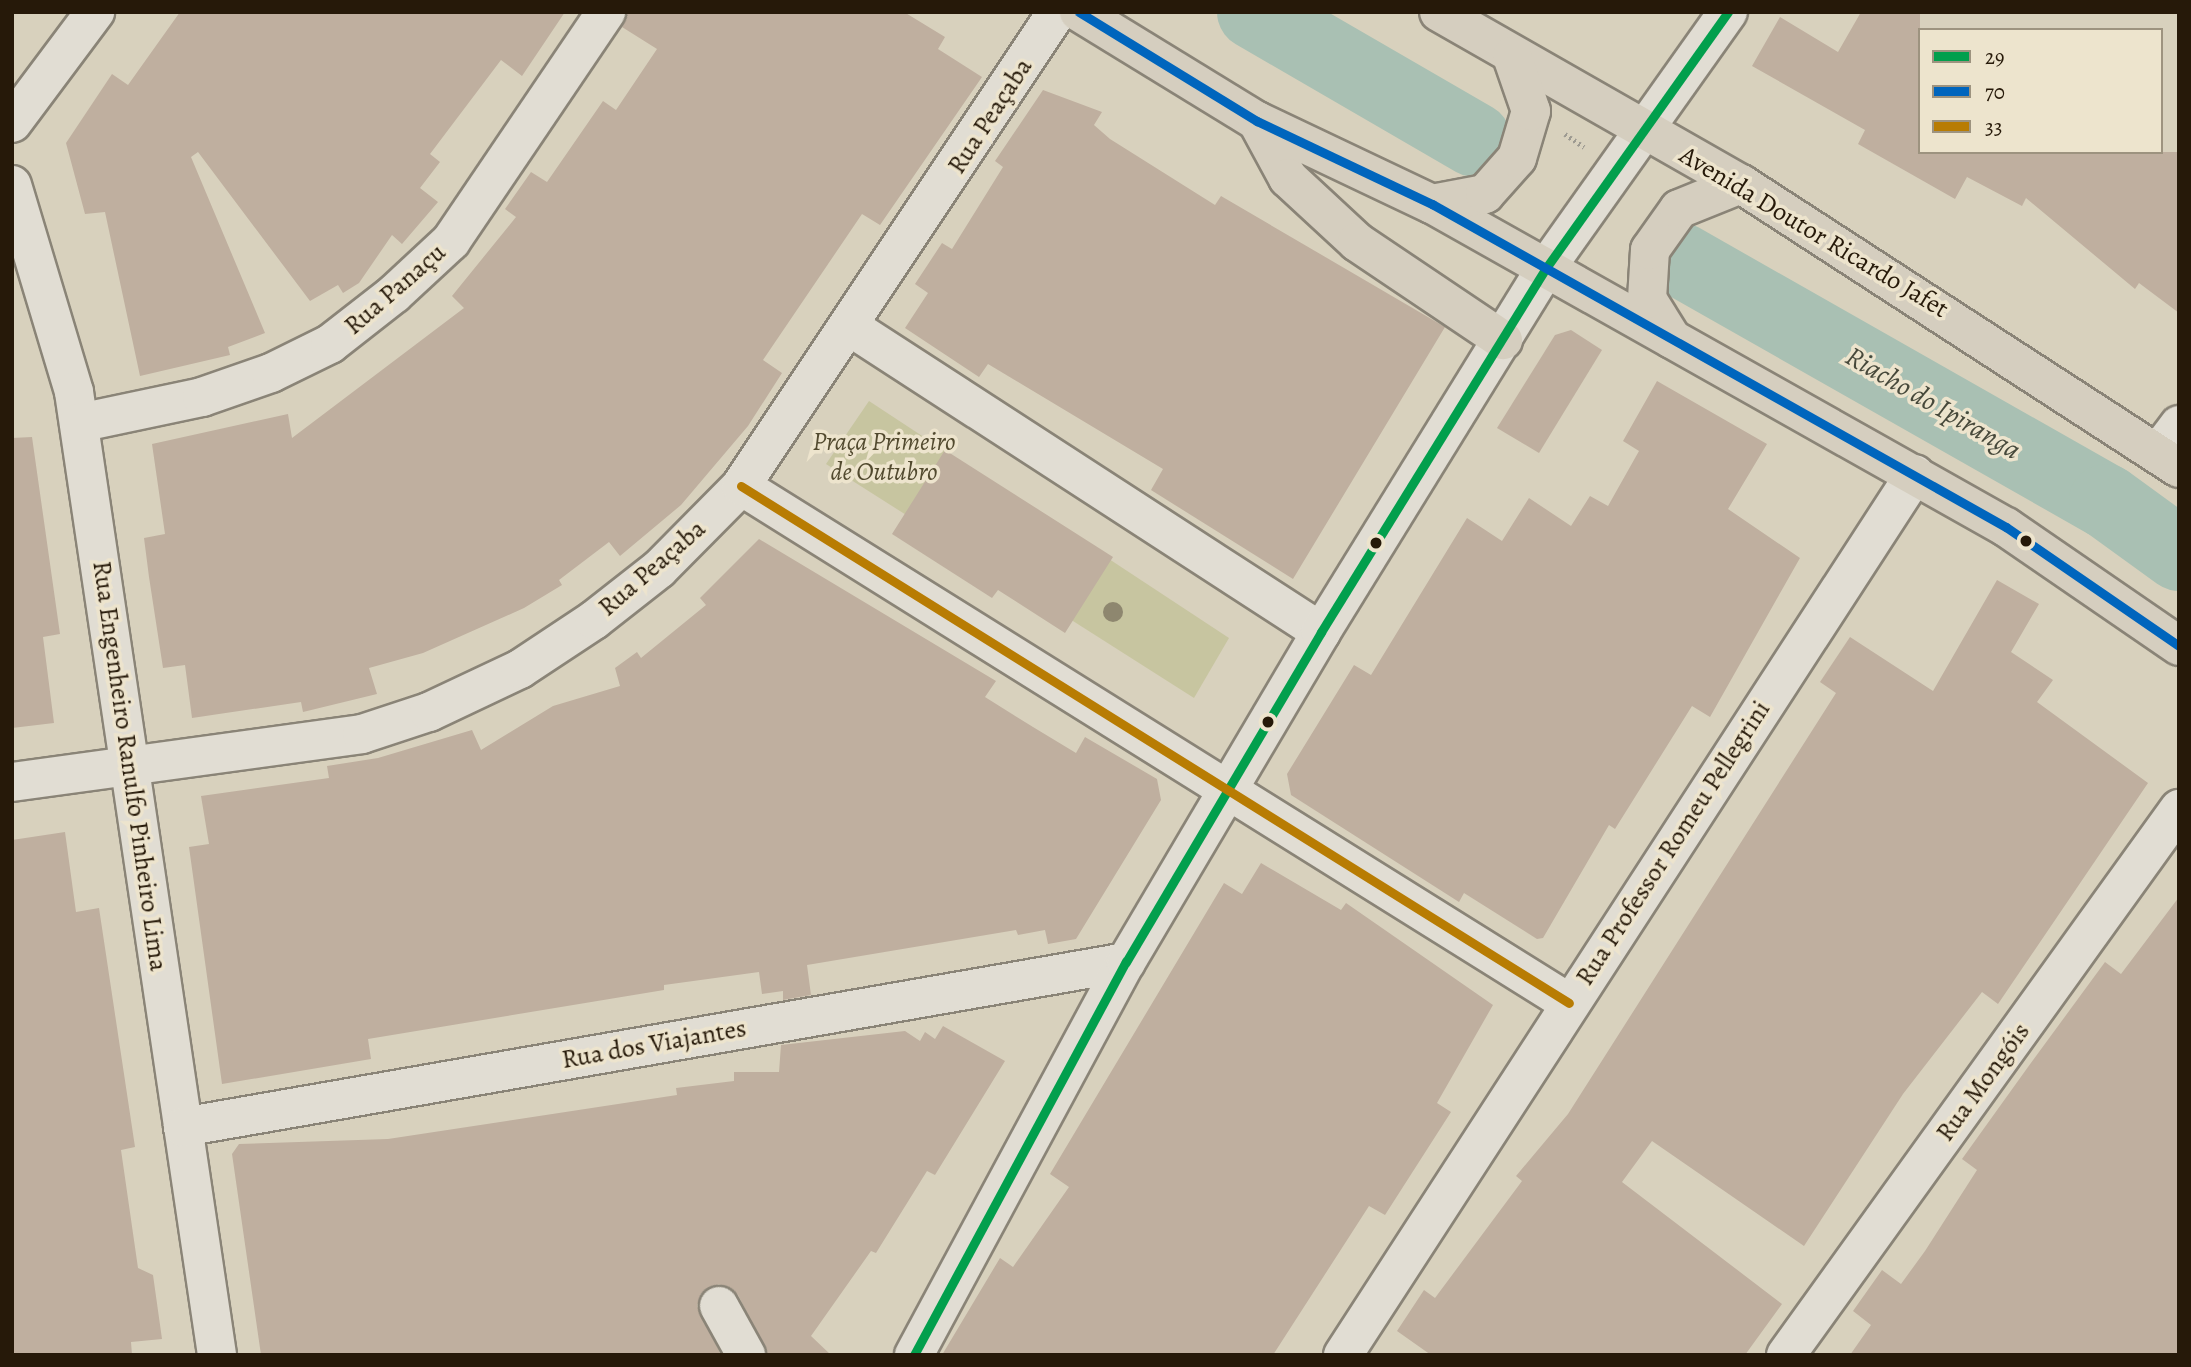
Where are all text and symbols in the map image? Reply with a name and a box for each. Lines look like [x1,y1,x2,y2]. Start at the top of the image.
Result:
legend [1918,28,2163,154]
text: 29 [1985,43,2005,71]
street label: Rua Peaçaba [941,52,1039,180]
text: 70 [1985,78,2005,106]
text: 33 [1985,113,2002,141]
street label: Avenida Doutor Ricardo Jafet [1674,139,1954,325]
street label: Rua Panaçu [338,237,452,341]
water label: Riacho do Ipiranga [1839,339,2027,467]
park label: Praça Primeiro de Outubro [812,426,956,488]
street label: Rua Peaçaba [592,513,712,623]
unlabelled marker [2019,534,2033,548]
unlabelled marker [1369,536,1383,550]
street label: Rua Engenheiro Ranulfo Pinheiro Lima [86,559,174,973]
street label: Rua Professor Romeu Pellegrini [1569,695,1777,991]
unlabelled marker [1261,715,1275,729]
street label: Rua dos Viajantes [559,1012,749,1076]
street label: Rua Mongóis [1930,1017,2036,1147]

